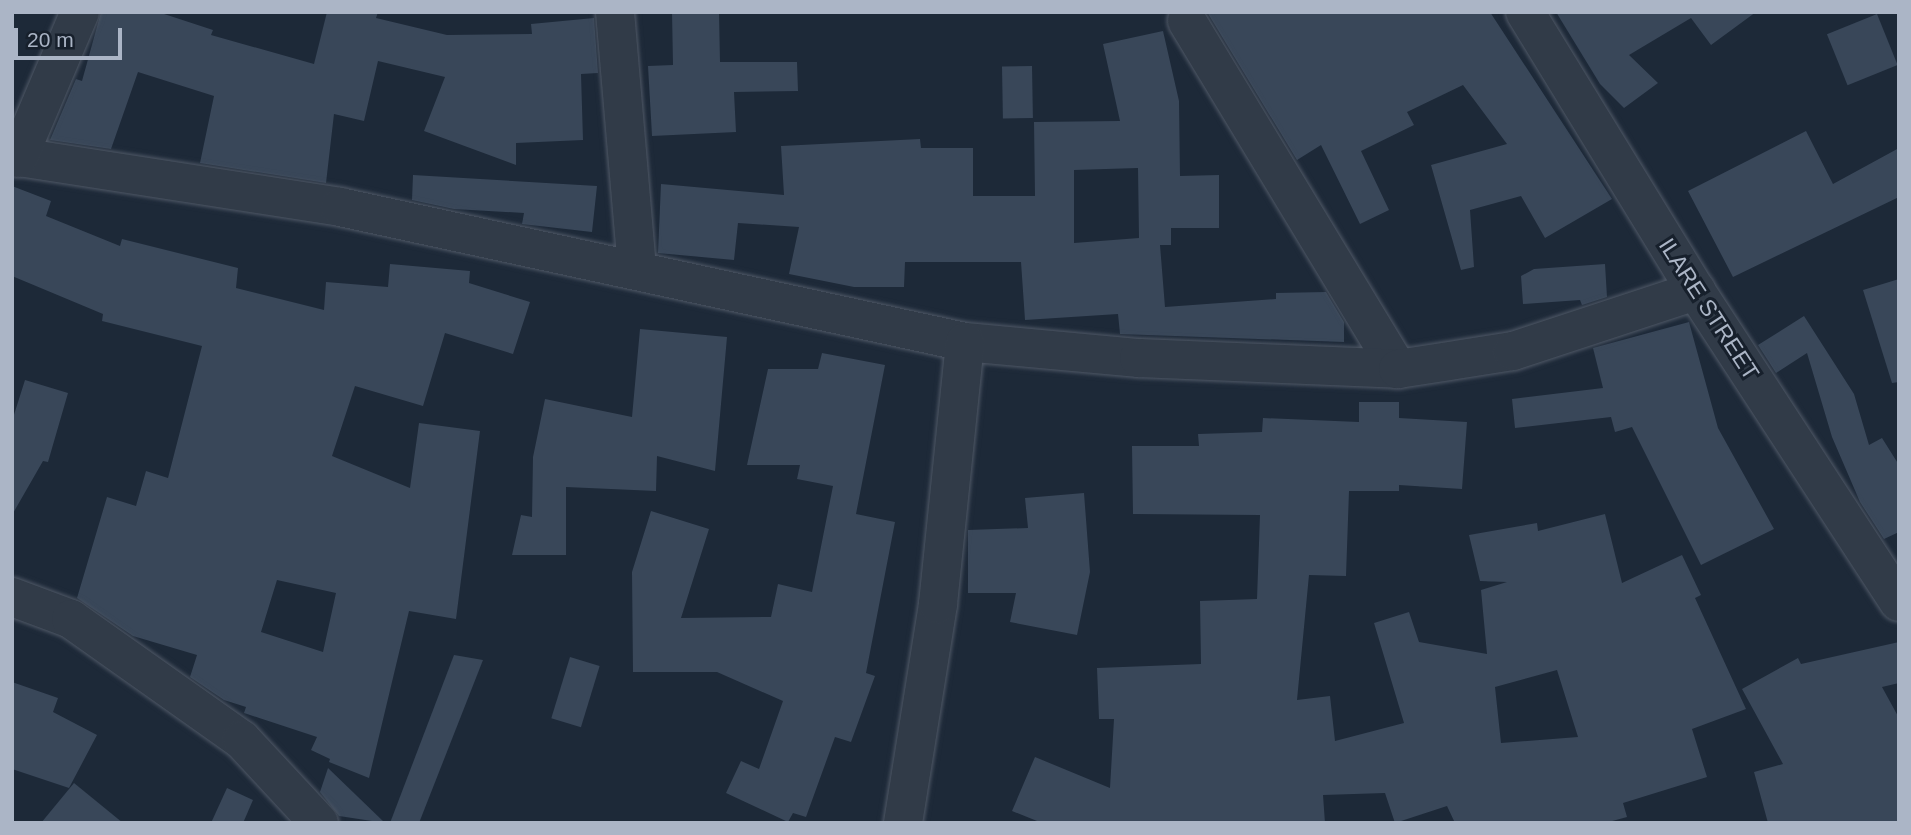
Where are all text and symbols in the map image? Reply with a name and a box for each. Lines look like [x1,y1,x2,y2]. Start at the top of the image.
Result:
scale bar [18,14,126,58]
text: 20 m [27,28,74,51]
street label: ILARE STREET [1653,233,1765,385]

